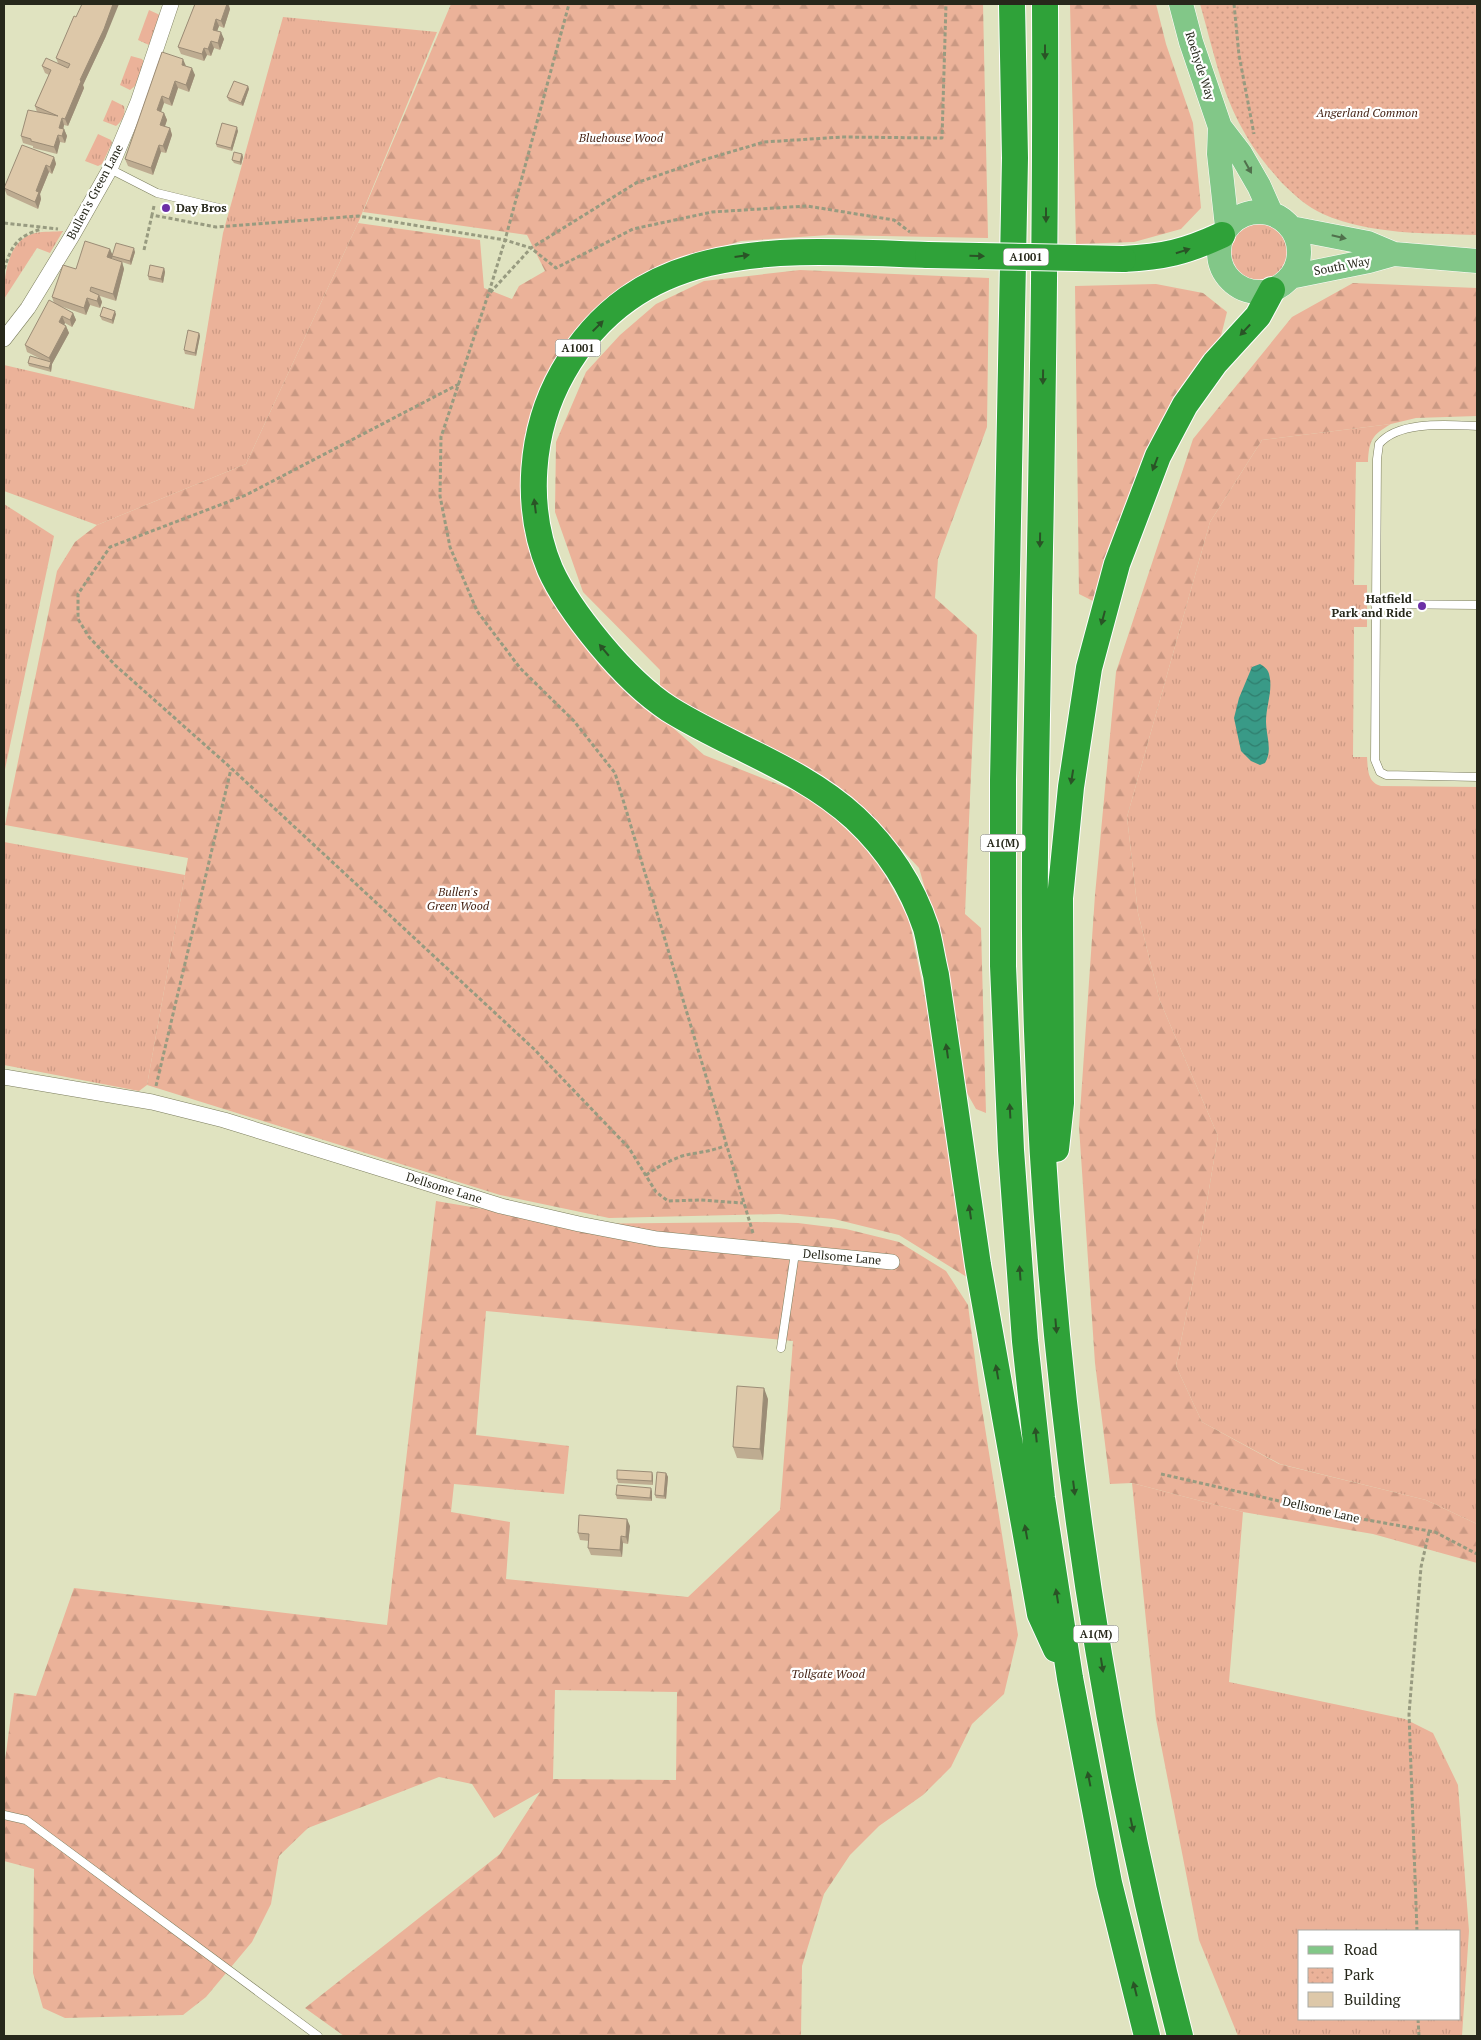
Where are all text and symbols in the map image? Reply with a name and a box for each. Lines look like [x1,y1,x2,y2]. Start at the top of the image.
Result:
street label: Roehyde Way [1182,30,1219,103]
one-way arrow [1041,45,1049,61]
park label: Angerland Common [1315,105,1418,120]
park label: Bluehouse Wood [578,130,664,145]
street label: Bullen's Green Lane [63,141,126,242]
one-way arrow [1244,161,1253,174]
place label: Day Bros [176,200,227,215]
marker: Day Bros [160,202,172,214]
one-way arrow [1042,207,1050,223]
one-way arrow [1332,233,1347,241]
one-way arrow [1176,247,1191,255]
road number: A1001 [1004,248,1048,266]
one-way arrow [734,252,750,260]
one-way arrow [969,252,985,260]
street label: South Way [1313,253,1372,278]
one-way arrow [592,320,604,332]
one-way arrow [1239,324,1251,336]
road number: A1001 [556,339,600,356]
one-way arrow [1039,370,1047,386]
one-way arrow [1151,457,1159,472]
one-way arrow [531,497,539,513]
one-way arrow [1036,532,1044,548]
place label: Hatfield Park and Ride [1331,591,1413,620]
marker: Hatfield Park and Ride [1416,600,1428,612]
one-way arrow [1098,610,1106,625]
one-way arrow [599,643,610,656]
one-way arrow [1068,769,1076,785]
road number: A1(M) [980,834,1026,851]
park label: Bullen's Green Wood [427,884,490,913]
one-way arrow [943,1043,951,1059]
one-way arrow [1005,1102,1013,1118]
street label: Dellsome Lane [404,1169,484,1206]
one-way arrow [966,1204,974,1220]
street label: Dellsome Lane [802,1246,882,1267]
one-way arrow [1016,1265,1024,1281]
one-way arrow [1053,1318,1061,1334]
one-way arrow [993,1364,1001,1380]
one-way arrow [1031,1426,1039,1442]
one-way arrow [1070,1480,1078,1496]
street label: Dellsome Lane [1281,1493,1361,1526]
one-way arrow [1021,1524,1029,1540]
one-way arrow [1053,1587,1061,1603]
road number: A1(M) [1074,1626,1118,1642]
one-way arrow [1098,1658,1106,1674]
park label: Tollgate Wood [791,1666,865,1681]
one-way arrow [1085,1770,1093,1786]
one-way arrow [1128,1817,1136,1833]
legend [1298,1930,1461,2020]
text: Road [1344,1939,1377,1959]
text: Park [1344,1964,1374,1984]
one-way arrow [1130,1981,1138,1996]
text: Building [1344,1989,1402,2009]

